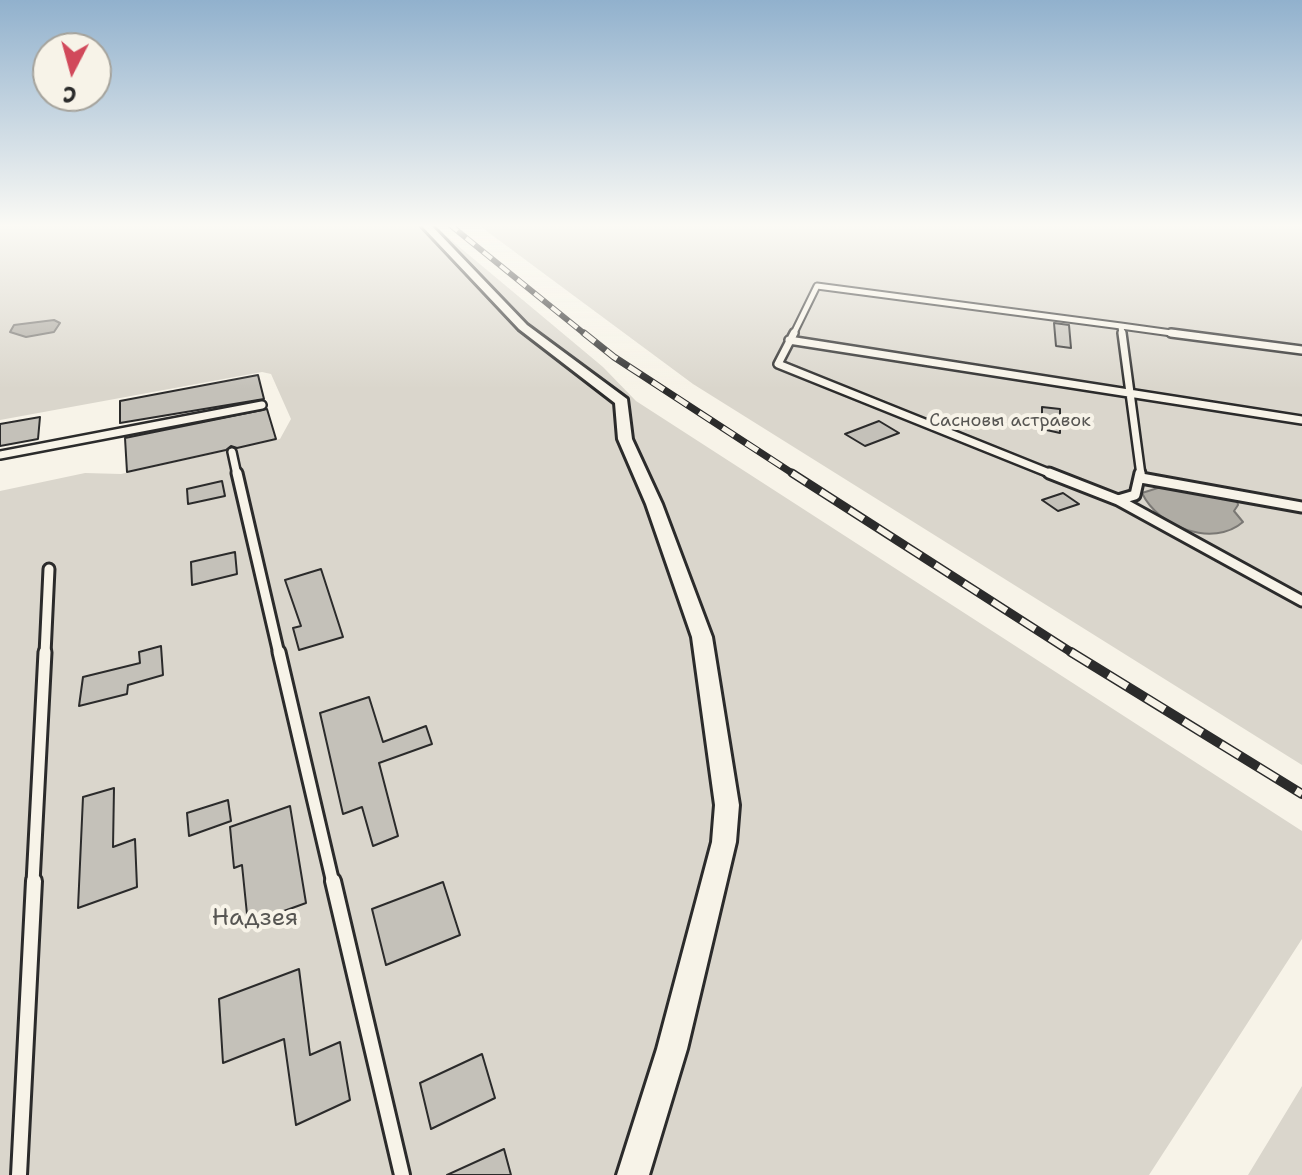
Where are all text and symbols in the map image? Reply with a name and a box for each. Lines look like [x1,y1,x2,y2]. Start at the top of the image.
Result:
north arrow [32,32,112,112]
text: С [61,79,78,110]
park label: Сасновы астравок [929,410,1091,432]
park label: Надзея [212,905,298,933]

